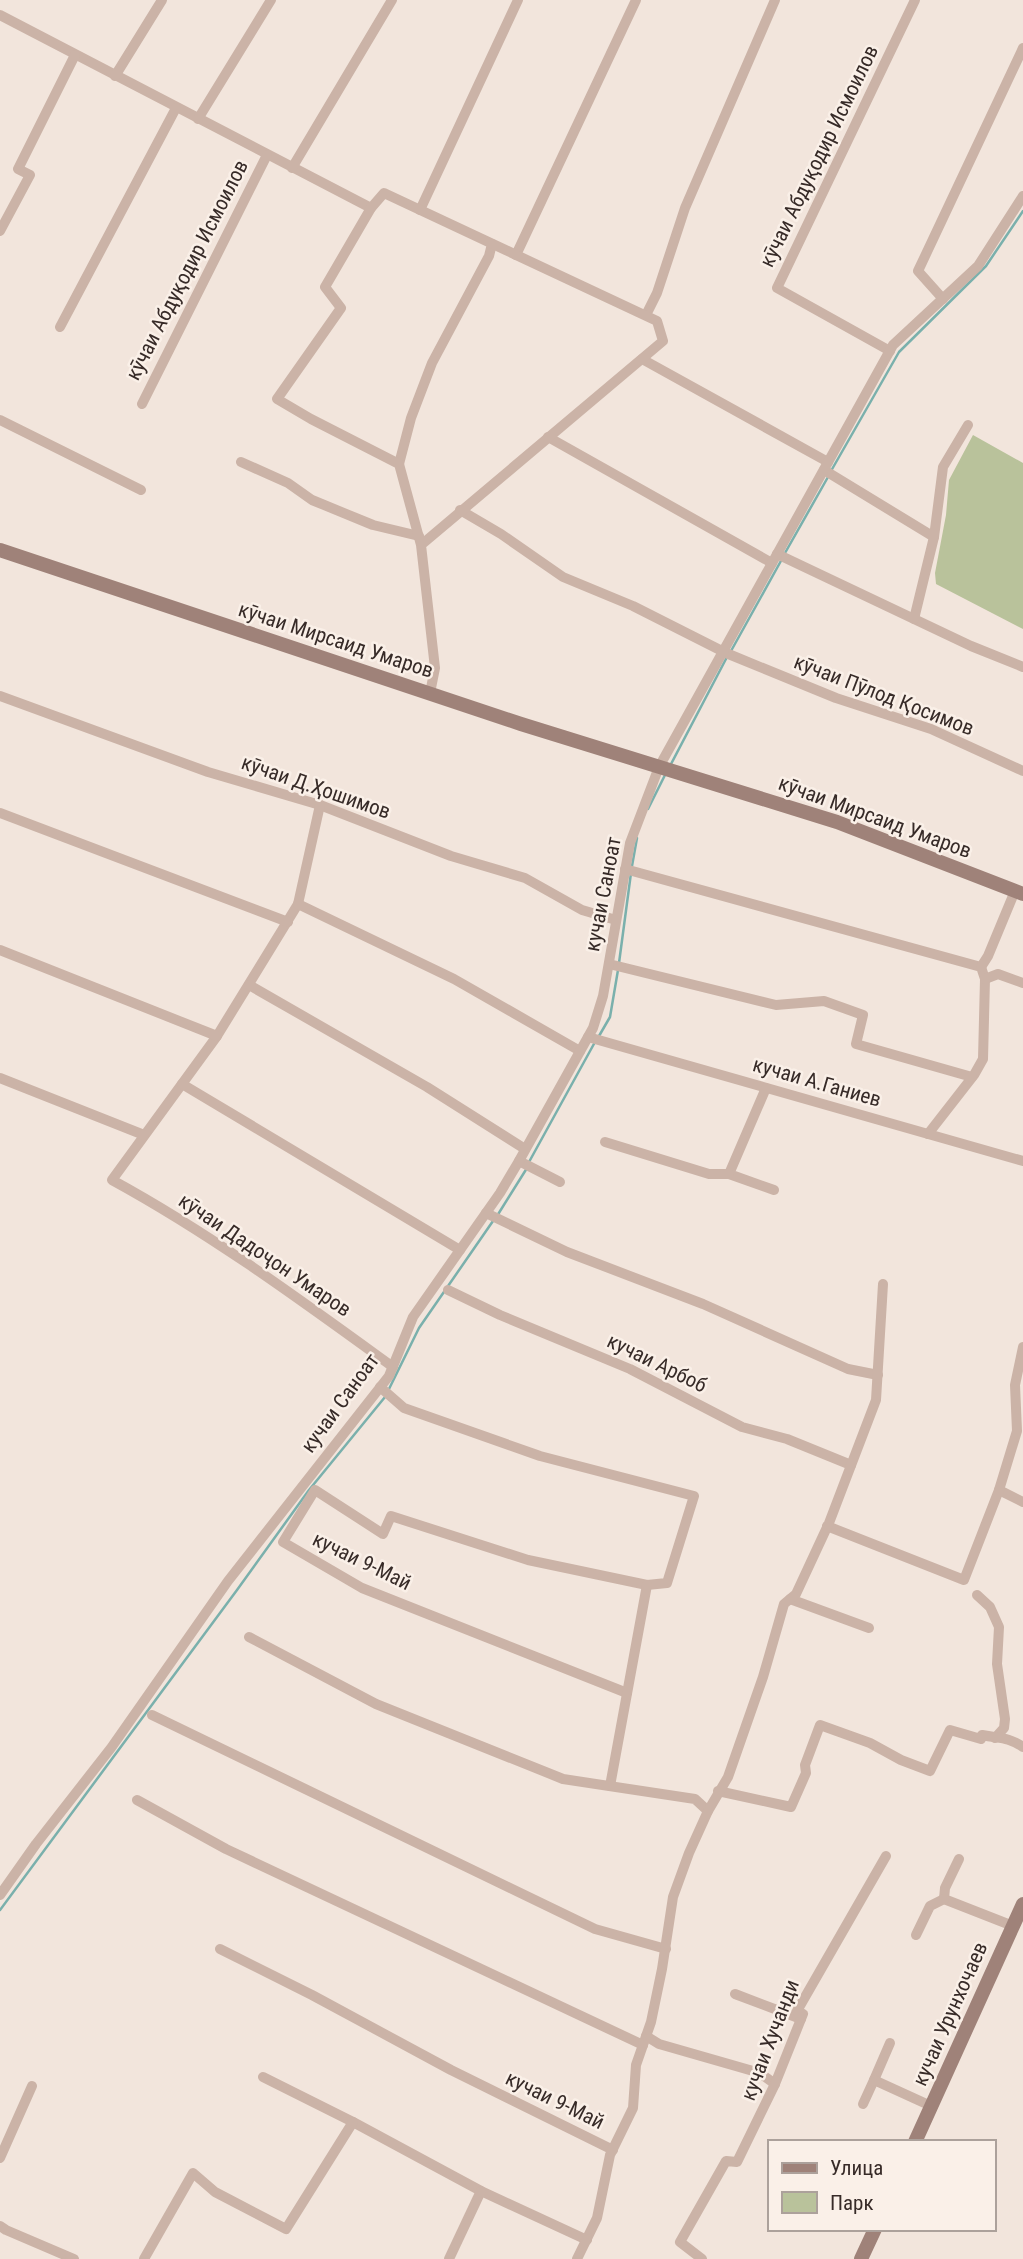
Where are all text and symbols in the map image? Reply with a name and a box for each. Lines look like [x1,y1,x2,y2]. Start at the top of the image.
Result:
street label: кӯчаи Абдуқодир Исмоилов [755,41,883,271]
street label: кӯчаи Абдуқодир Исмоилов [121,156,253,384]
street label: кӯчаи Мирсаид Умаров [236,597,436,683]
street label: кӯчаи Пӯлод Қосимов [791,650,977,740]
street label: кӯчаи Д.Ҳошимов [238,750,394,824]
street label: кӯчаи Мирсаид Умаров [775,771,975,863]
street label: кучаи Саноат [580,834,626,953]
street label: кучаи А.Ганиев [750,1052,884,1112]
street label: кӯчаи Дадоҷон Умаров [174,1188,356,1322]
street label: кучаи Арбоб [603,1329,711,1397]
street label: кучаи Саноат [296,1349,384,1457]
street label: кучаи 9-Май [309,1527,415,1595]
street label: кучаи Урунхочаев [908,1938,992,2090]
street label: кучаи Хучанди [736,1976,804,2104]
street label: кучаи 9-Май [502,2066,608,2134]
legend [768,2140,995,2231]
text: Улица [830,2156,883,2180]
text: Парк [830,2191,874,2215]

